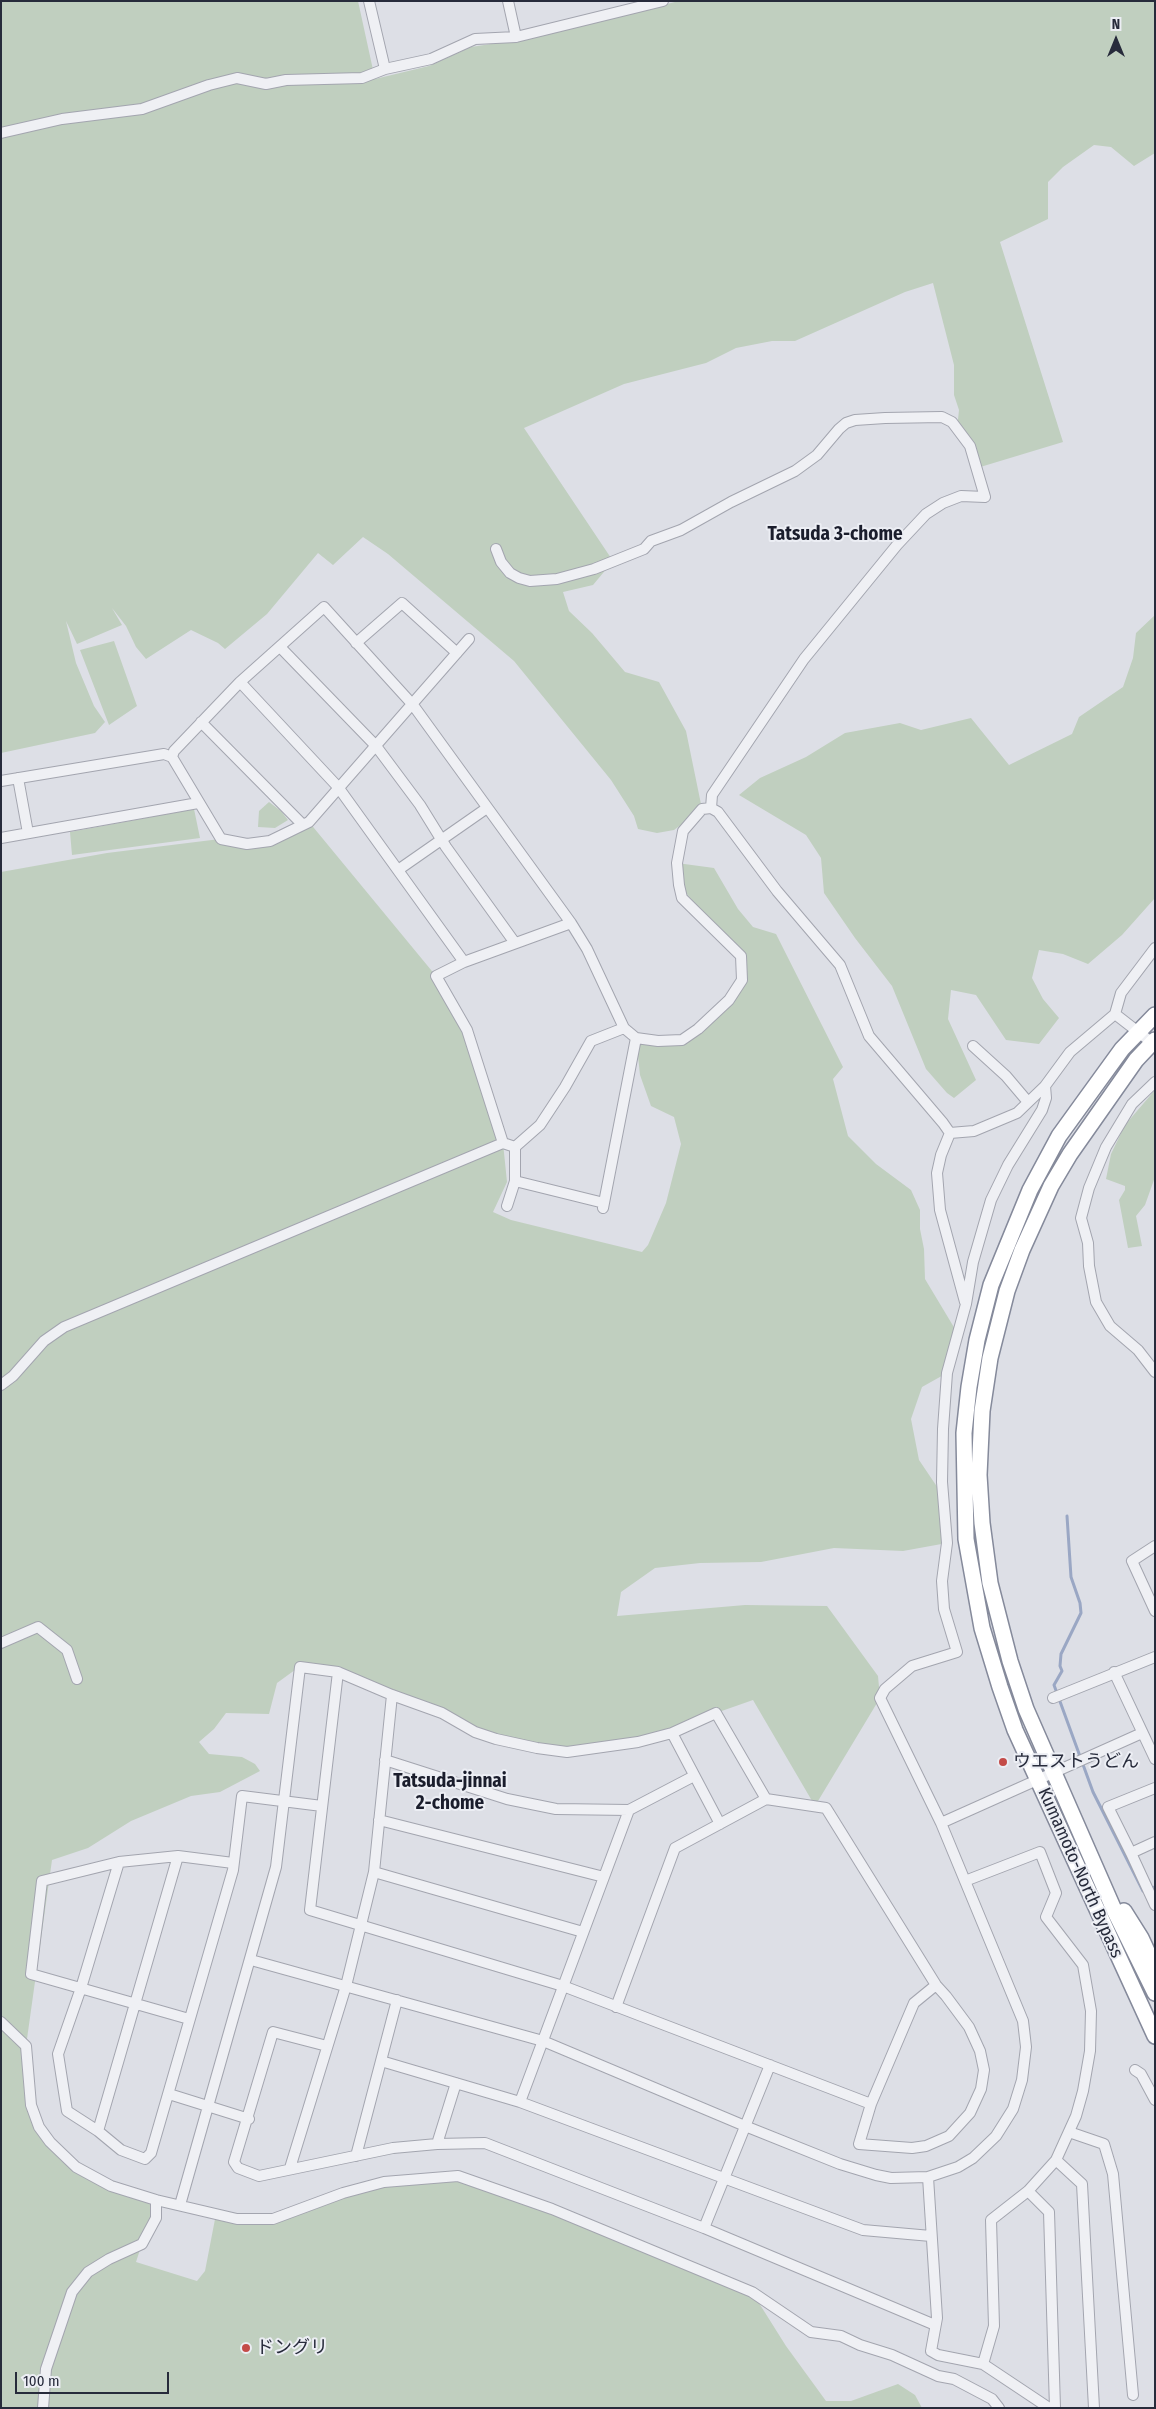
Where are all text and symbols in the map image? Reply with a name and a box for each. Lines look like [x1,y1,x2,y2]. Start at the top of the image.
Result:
north arrow [1091,15,1141,65]
text: N [1112,16,1120,33]
district label: Tatsuda 3-chome [767,524,903,546]
place label: ウエストうどん [1013,1751,1139,1773]
marker: ウエストうどん [997,1756,1009,1768]
district label: Tatsuda-jinnai 2-chome [393,1771,507,1815]
street label: Kumamoto-North Bypass [1033,1785,1127,1961]
place label: ドングリ [256,2337,328,2359]
marker: ドングリ [240,2342,252,2354]
scale bar [18,2362,171,2394]
text: 100 m [23,2372,60,2390]

